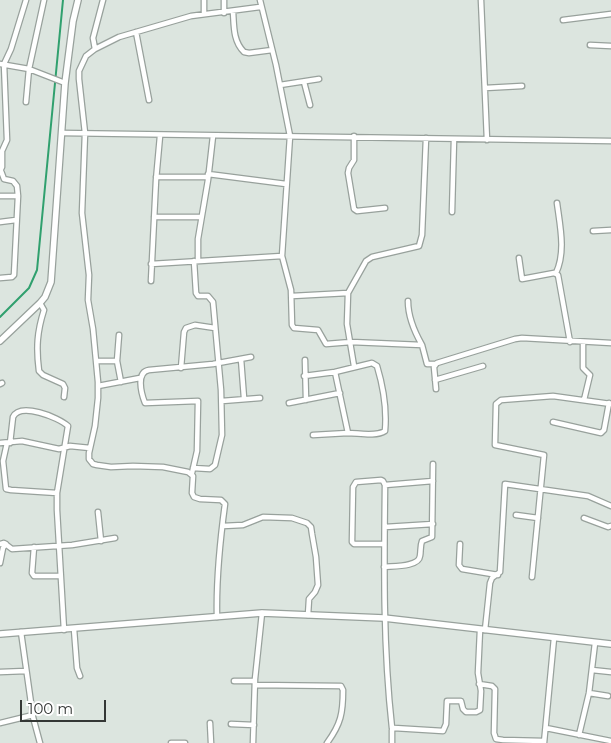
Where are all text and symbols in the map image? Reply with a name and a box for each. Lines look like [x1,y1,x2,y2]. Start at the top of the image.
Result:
scale bar [22,690,109,722]
text: 100 m [28,699,73,718]

